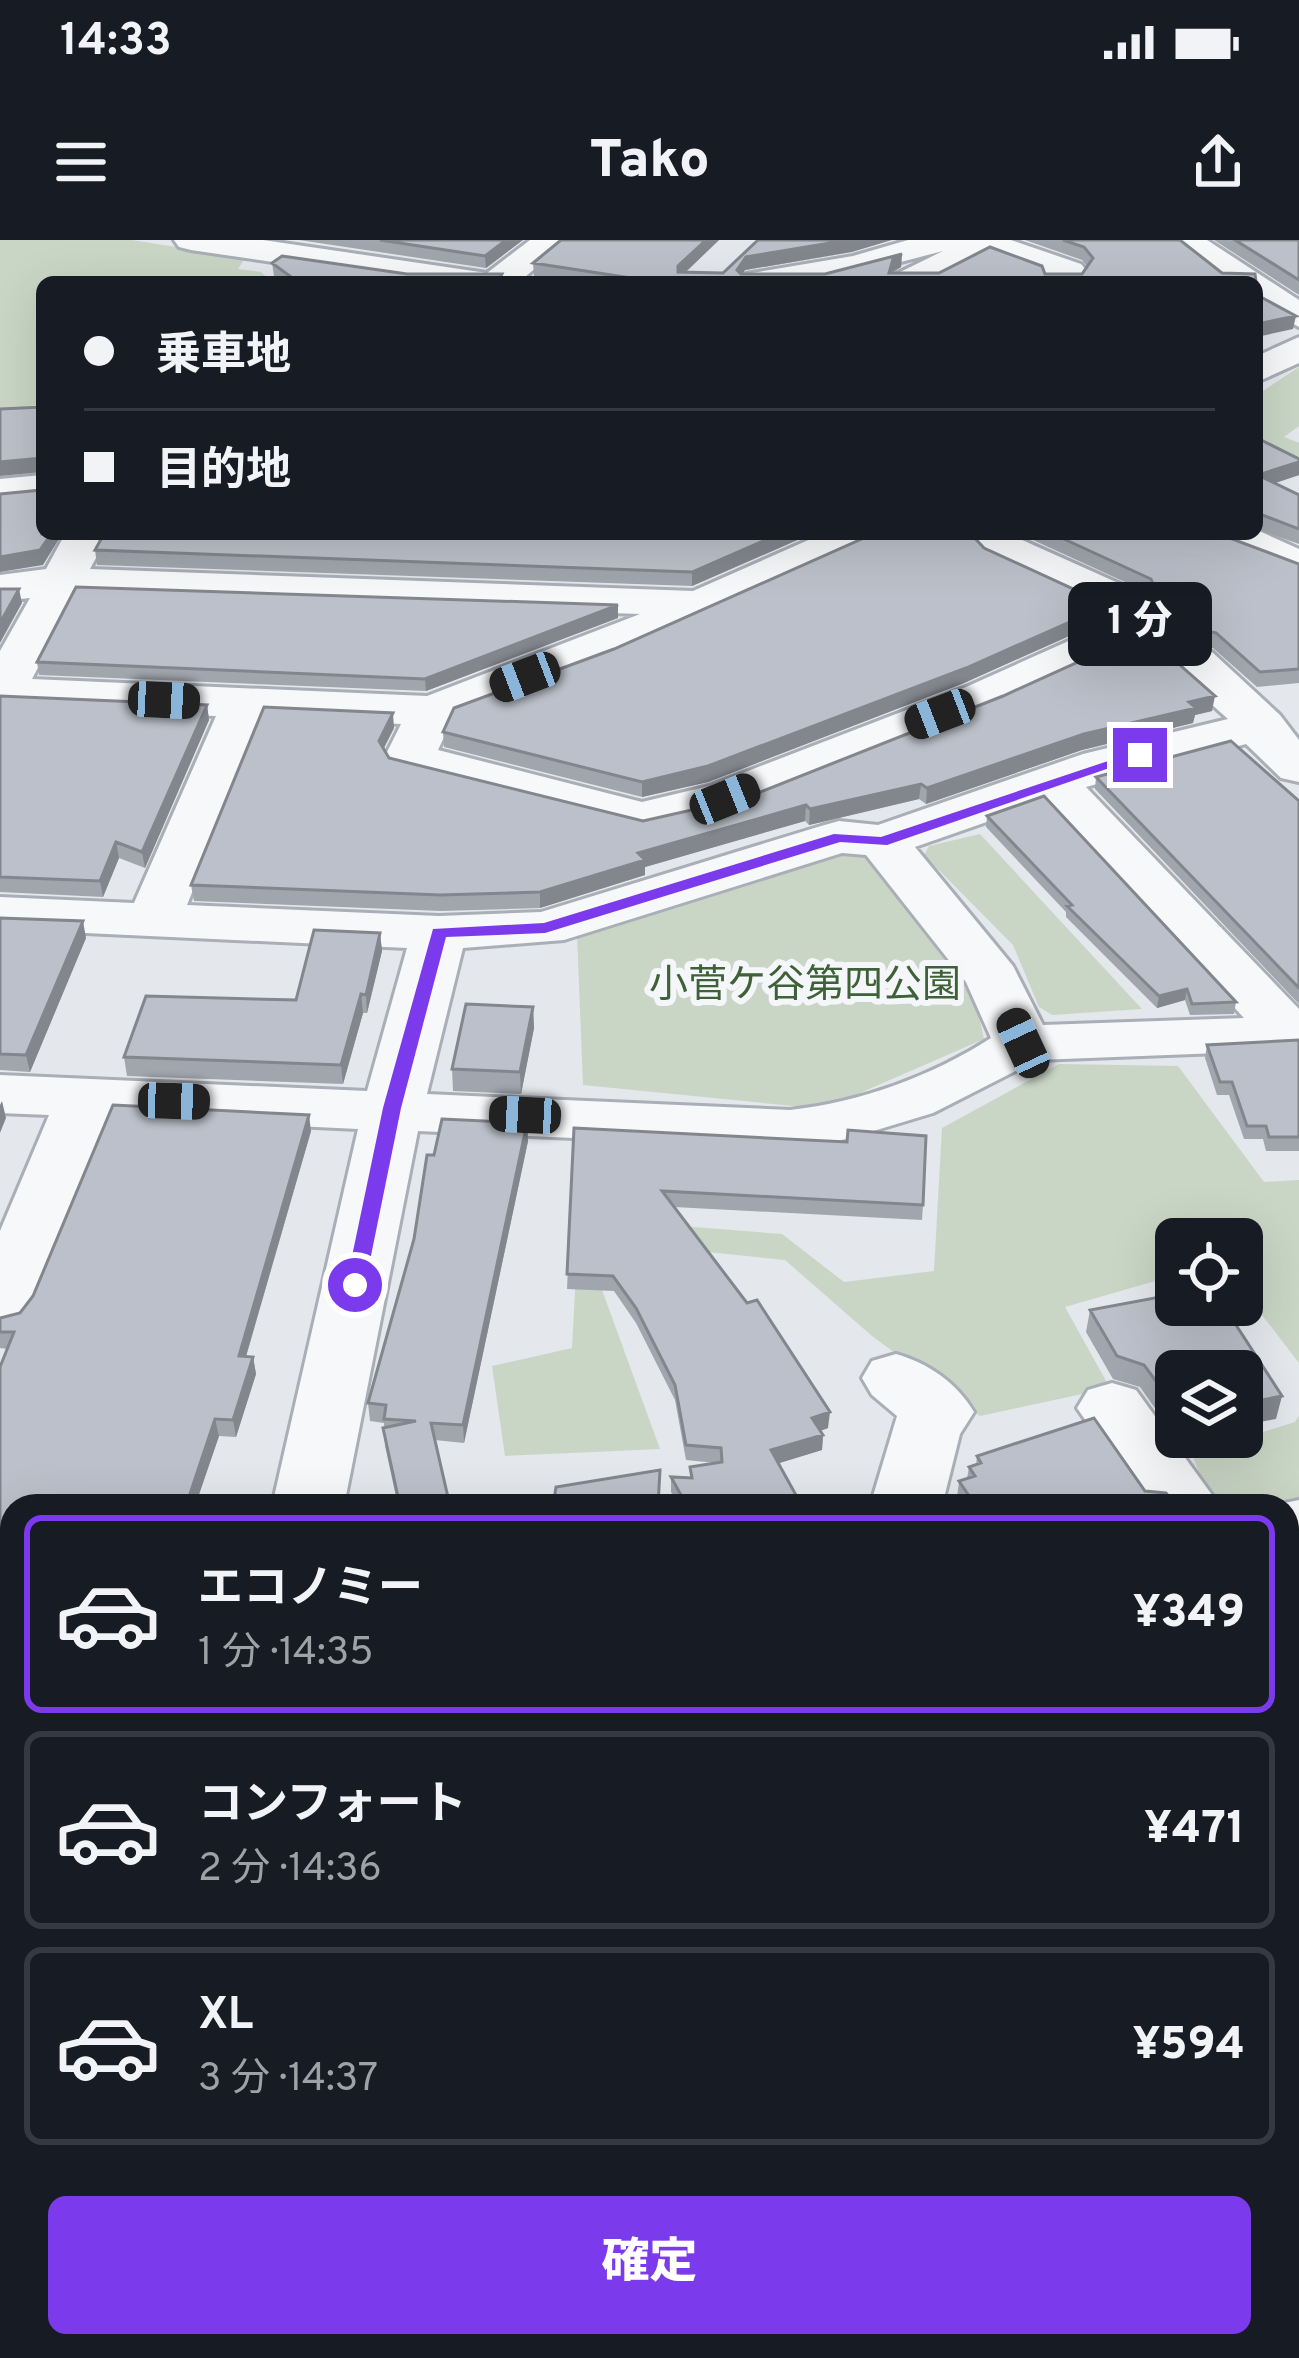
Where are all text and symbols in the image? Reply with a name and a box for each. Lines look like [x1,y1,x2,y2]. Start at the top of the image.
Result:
text: 14:33 [60,14,172,71]
text: Tako [589,128,710,197]
icon: menu [48,129,114,195]
icon: share [1185,129,1251,195]
text: 乗車地 [156,329,291,386]
text: 目的地 [156,444,291,501]
callout: 1 分 [1068,581,1212,665]
text: 1 分 [1108,599,1172,648]
car [485,647,565,707]
car [127,680,201,720]
car [900,684,980,744]
route end [1113,728,1167,782]
car [685,769,765,829]
park label: 小菅ケ谷第四公園 [649,963,961,1012]
car [991,1003,1055,1083]
car [137,1082,211,1120]
car [488,1095,562,1135]
map controls [1155,1218,1263,1458]
button: locate [1155,1218,1263,1326]
route start [328,1258,382,1312]
button: layers [1155,1350,1263,1458]
icon: car [54,1560,162,1668]
text: エコノミー [198,1562,423,1619]
text: ¥349 [1133,1586,1245,1643]
text: 1 分 · 14:35 [198,1630,374,1679]
icon: car [54,1776,162,1884]
text: コンフォート [198,1778,467,1835]
text: ¥471 [1144,1802,1245,1859]
text: 2 分 · 14:36 [198,1846,382,1895]
text: XL [198,1988,253,2045]
icon: car [54,1992,162,2100]
text: ¥594 [1132,2018,1245,2075]
text: 3 分 · 14:37 [198,2056,378,2105]
button: 確定 [48,2196,1251,2334]

